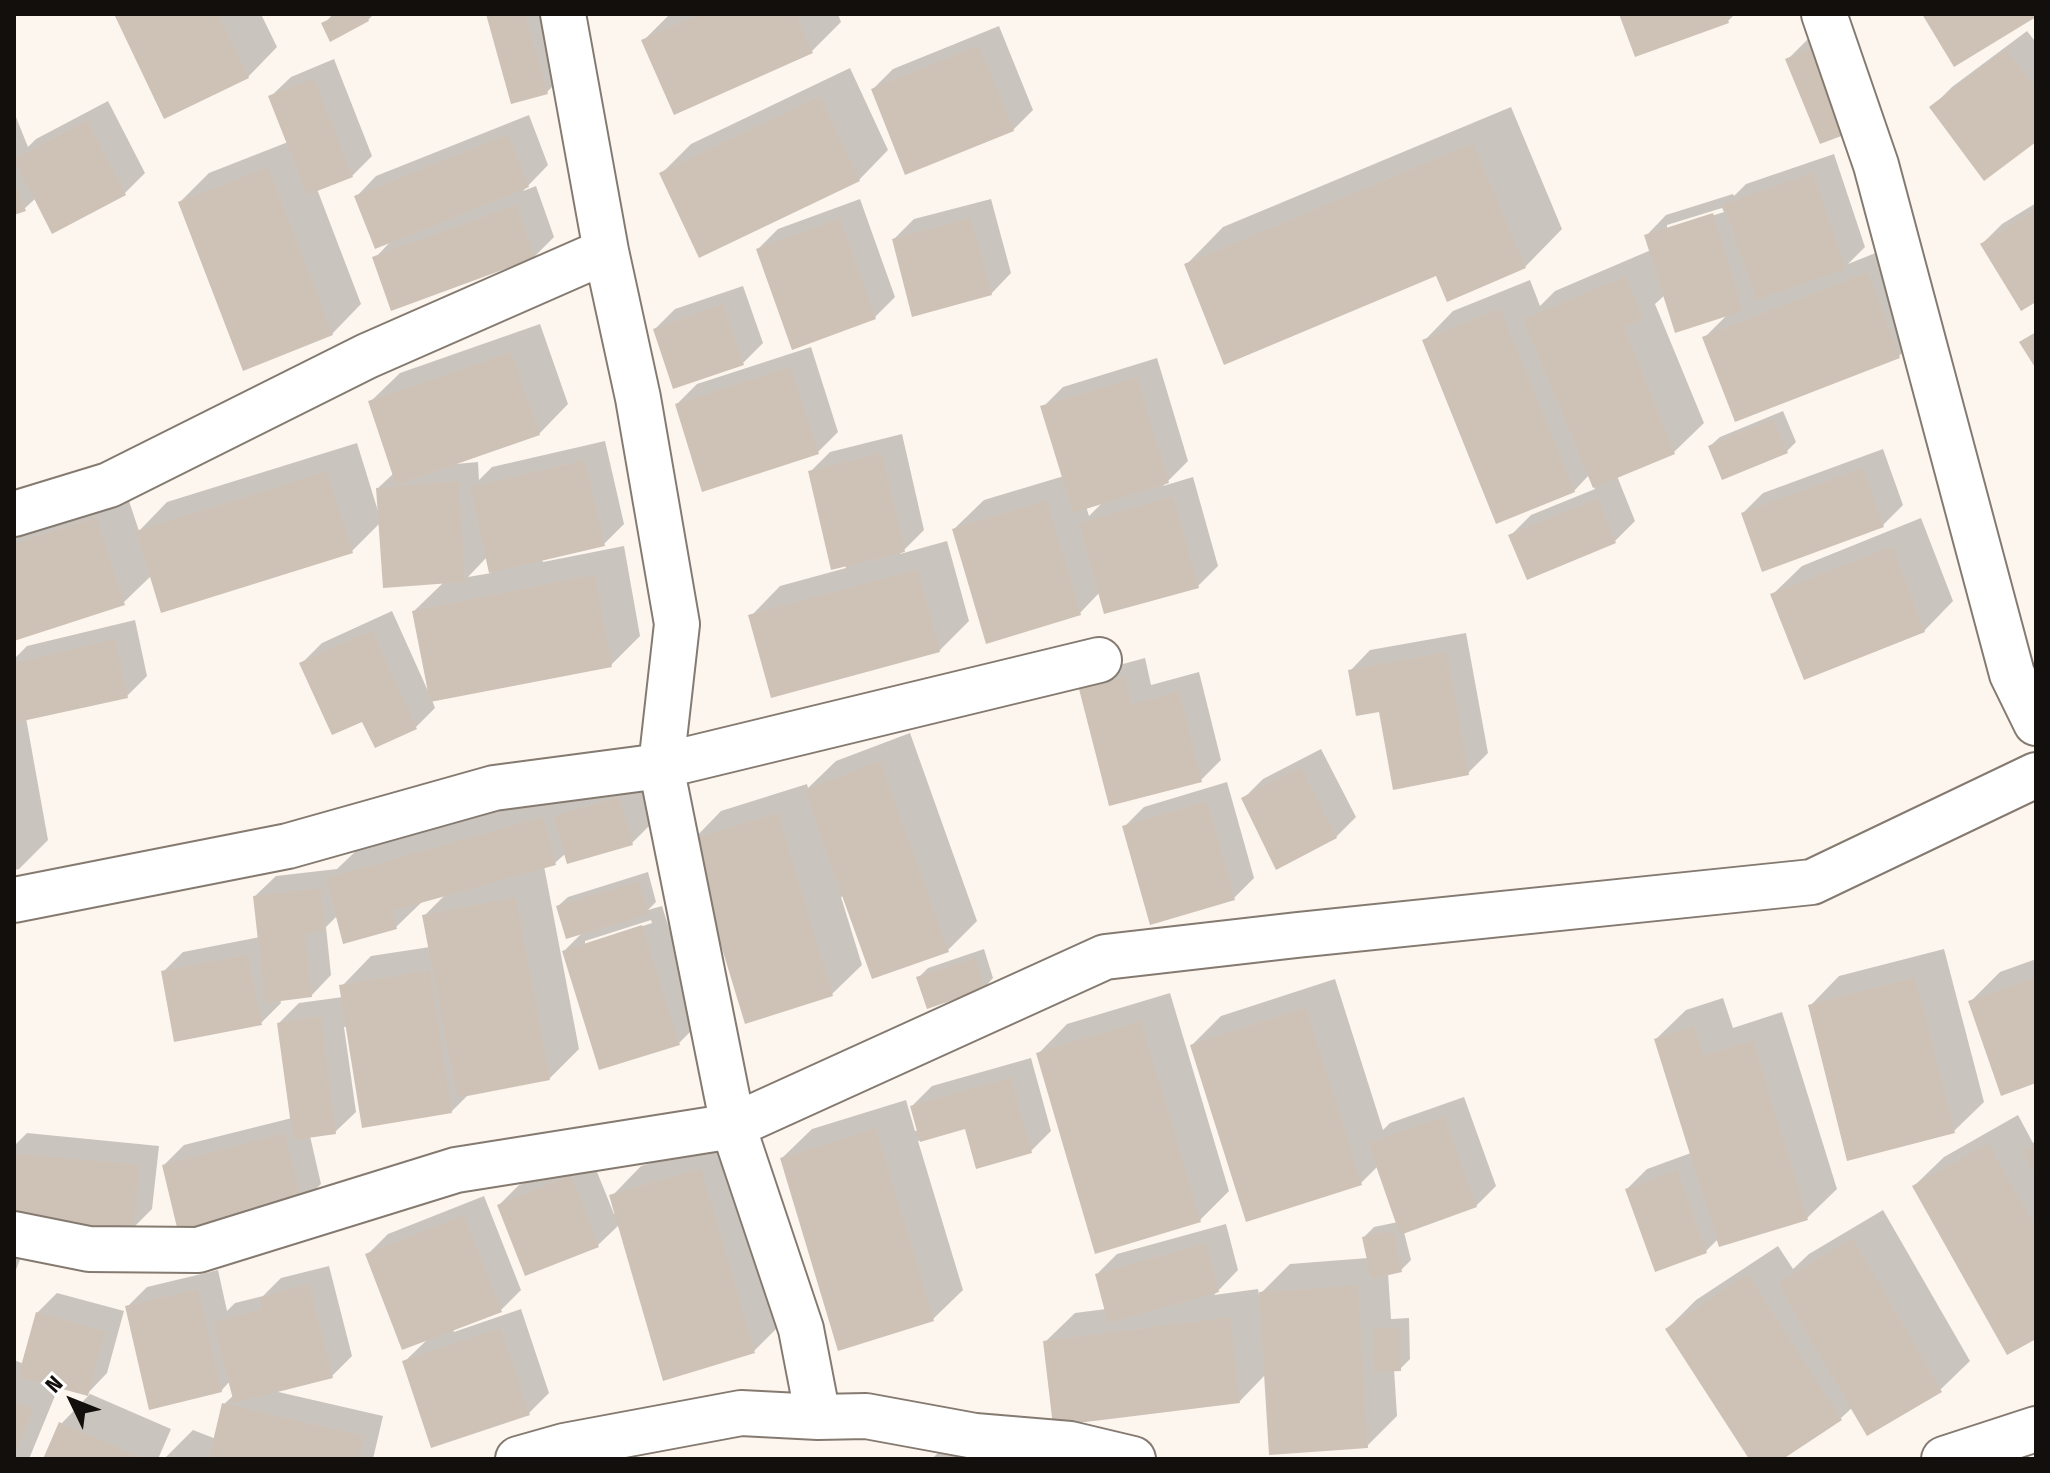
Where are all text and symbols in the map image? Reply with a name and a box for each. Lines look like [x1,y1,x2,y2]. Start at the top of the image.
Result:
north arrow [32,1361,112,1441]
text: N [40,1370,68,1398]

